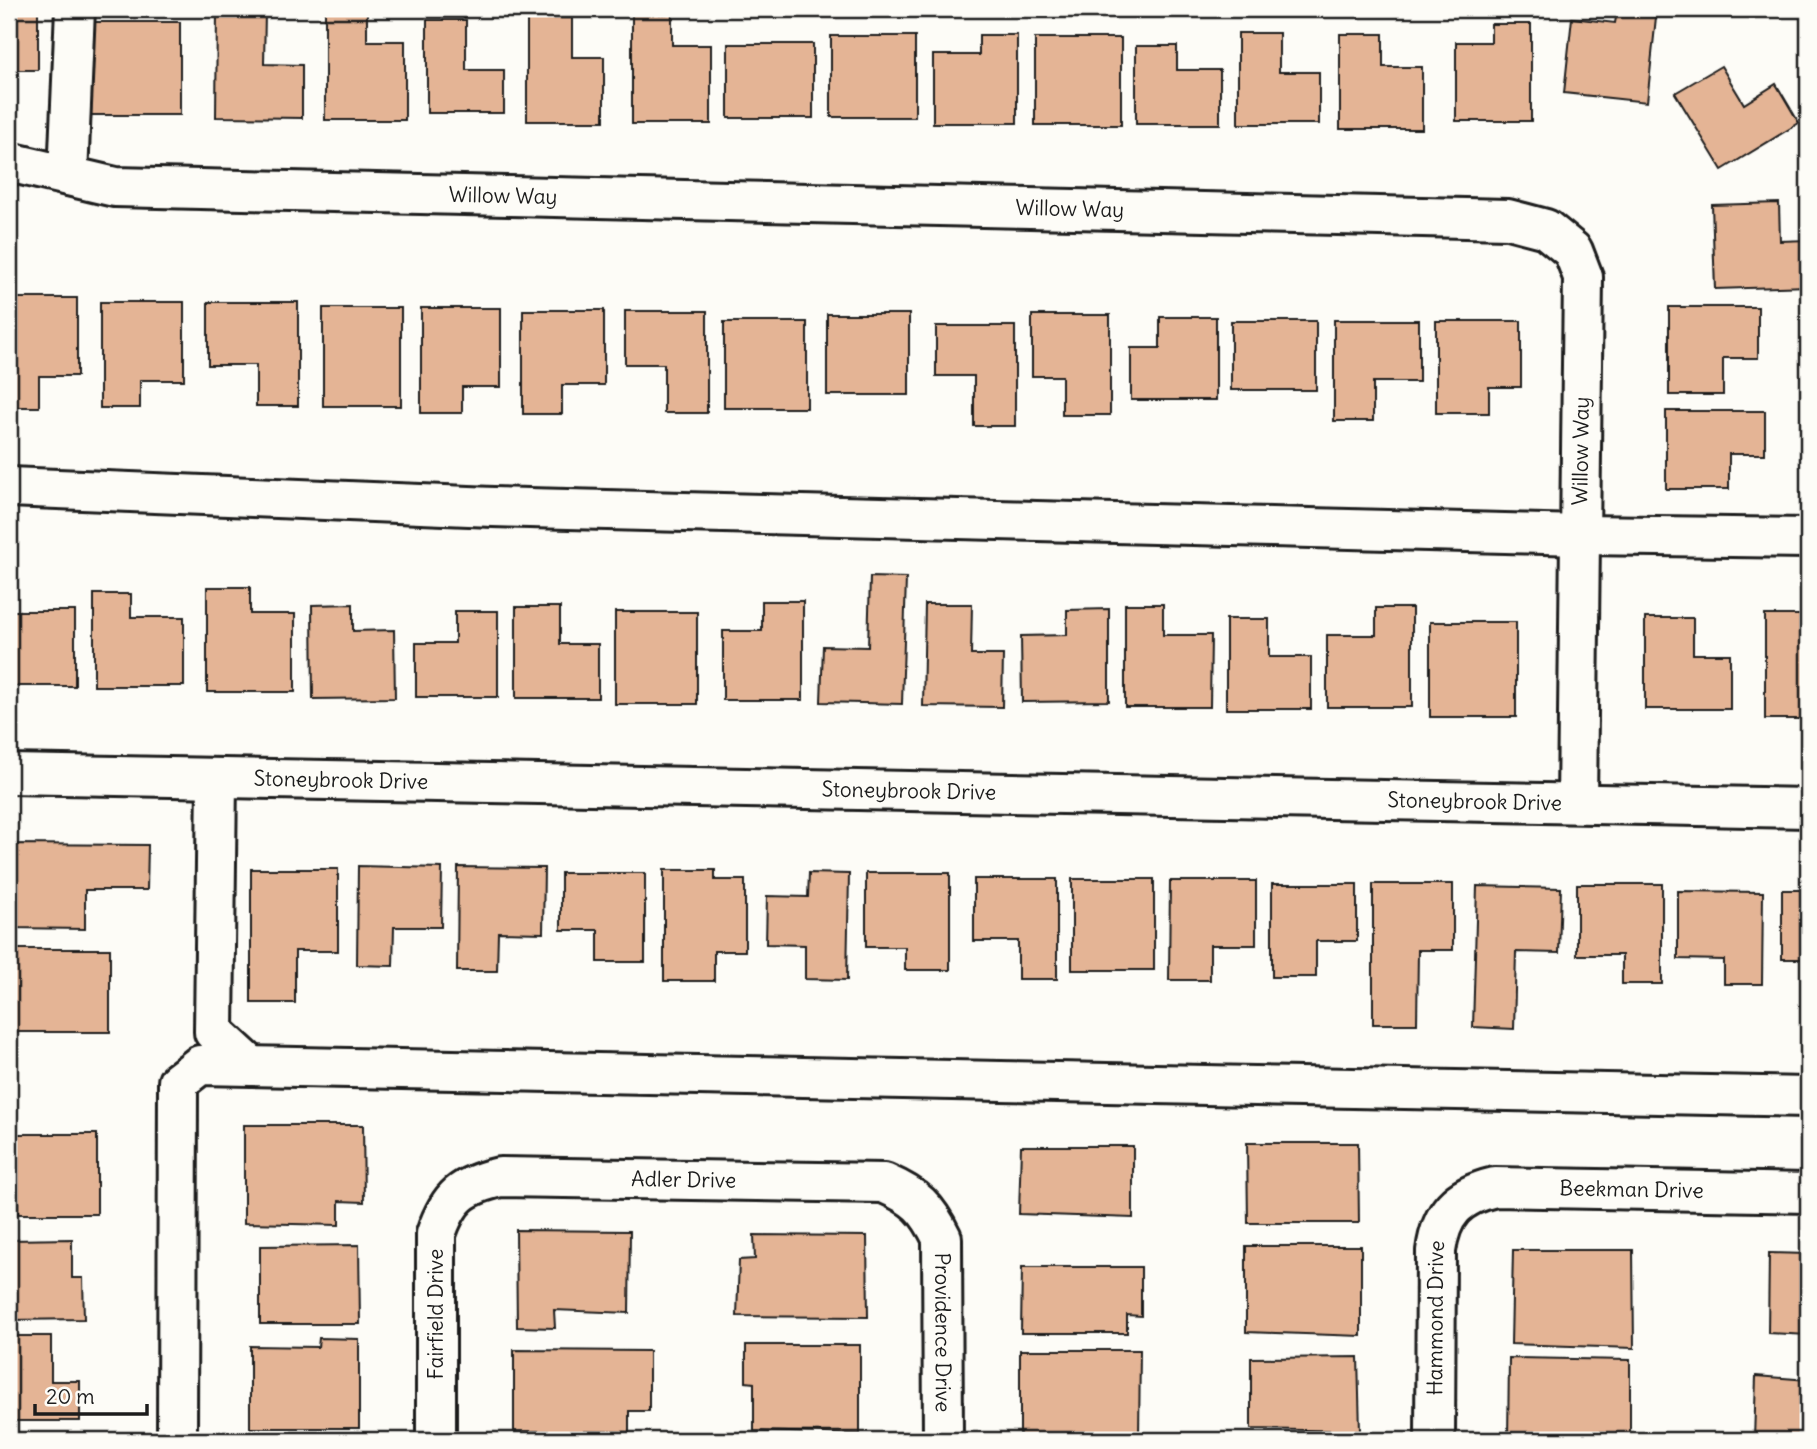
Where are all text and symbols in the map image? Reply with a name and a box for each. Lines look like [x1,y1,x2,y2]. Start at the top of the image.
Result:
street label: Willow Way [448,181,558,210]
street label: Willow Way [1015,194,1125,223]
street label: Willow Way [1566,396,1595,506]
street label: Stoneybrook Drive [253,765,429,795]
street label: Stoneybrook Drive [821,775,996,806]
street label: Stoneybrook Drive [1387,786,1562,816]
street label: Adler Drive [631,1165,736,1194]
street label: Beekman Drive [1559,1174,1704,1204]
street label: Hammond Drive [1421,1238,1450,1396]
street label: Fairfield Drive [422,1249,449,1379]
street label: Providence Drive [929,1252,957,1412]
scale bar [35,1372,147,1416]
text: 20 m [46,1383,95,1410]

